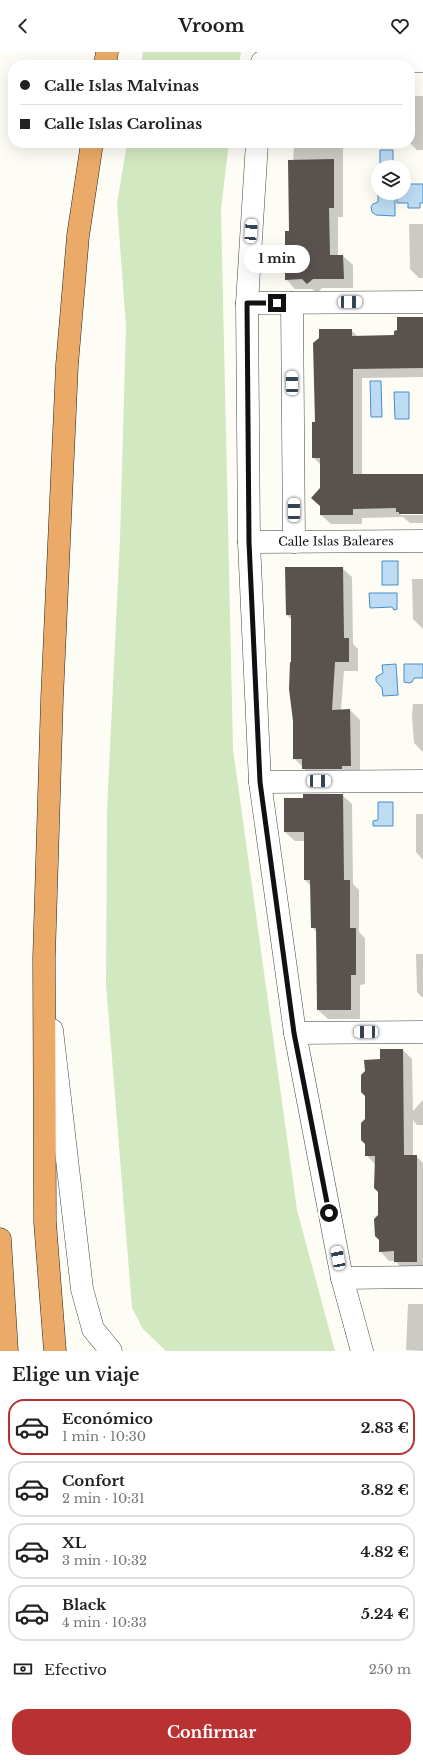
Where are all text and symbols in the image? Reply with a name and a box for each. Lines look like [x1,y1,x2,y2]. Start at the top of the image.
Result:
icon: back [12,15,34,37]
text: Vroom [179,15,244,37]
icon: heart [389,15,411,37]
text: Calle Islas Malvinas [44,76,199,95]
text: Calle Islas Carolinas [44,114,202,133]
map controls [371,160,411,200]
button: layers [371,160,411,200]
car [244,219,258,243]
callout: 1 min [244,245,310,273]
text: 1 min [258,250,296,267]
route end [268,294,286,312]
car [338,296,362,308]
car [286,371,298,395]
car [288,498,300,522]
street label: Calle Islas Baleares [278,533,394,549]
car [307,775,331,787]
car [354,1026,378,1038]
route start [320,1204,338,1222]
car [330,1245,346,1271]
text: Elige un viaje [12,1364,139,1386]
icon: car [14,1409,50,1445]
text: Económico [62,1409,153,1428]
text: 2.83 € [361,1418,409,1437]
text: 1 min · 10:30 [62,1428,146,1445]
icon: car [14,1471,50,1507]
text: Confort [62,1471,125,1490]
text: 3.82 € [361,1480,409,1499]
text: 2 min · 10:31 [62,1490,145,1507]
icon: car [14,1533,50,1569]
text: XL [62,1533,86,1552]
text: 4.82 € [360,1542,409,1561]
text: 3 min · 10:32 [62,1552,147,1569]
icon: car [14,1595,50,1631]
text: Black [62,1595,106,1614]
text: 5.24 € [361,1604,409,1623]
text: 4 min · 10:33 [62,1614,147,1631]
icon: cash [12,1658,34,1680]
text: Efectivo [44,1660,107,1679]
text: 250 m [369,1661,411,1678]
button: Confirmar [12,1709,411,1755]

